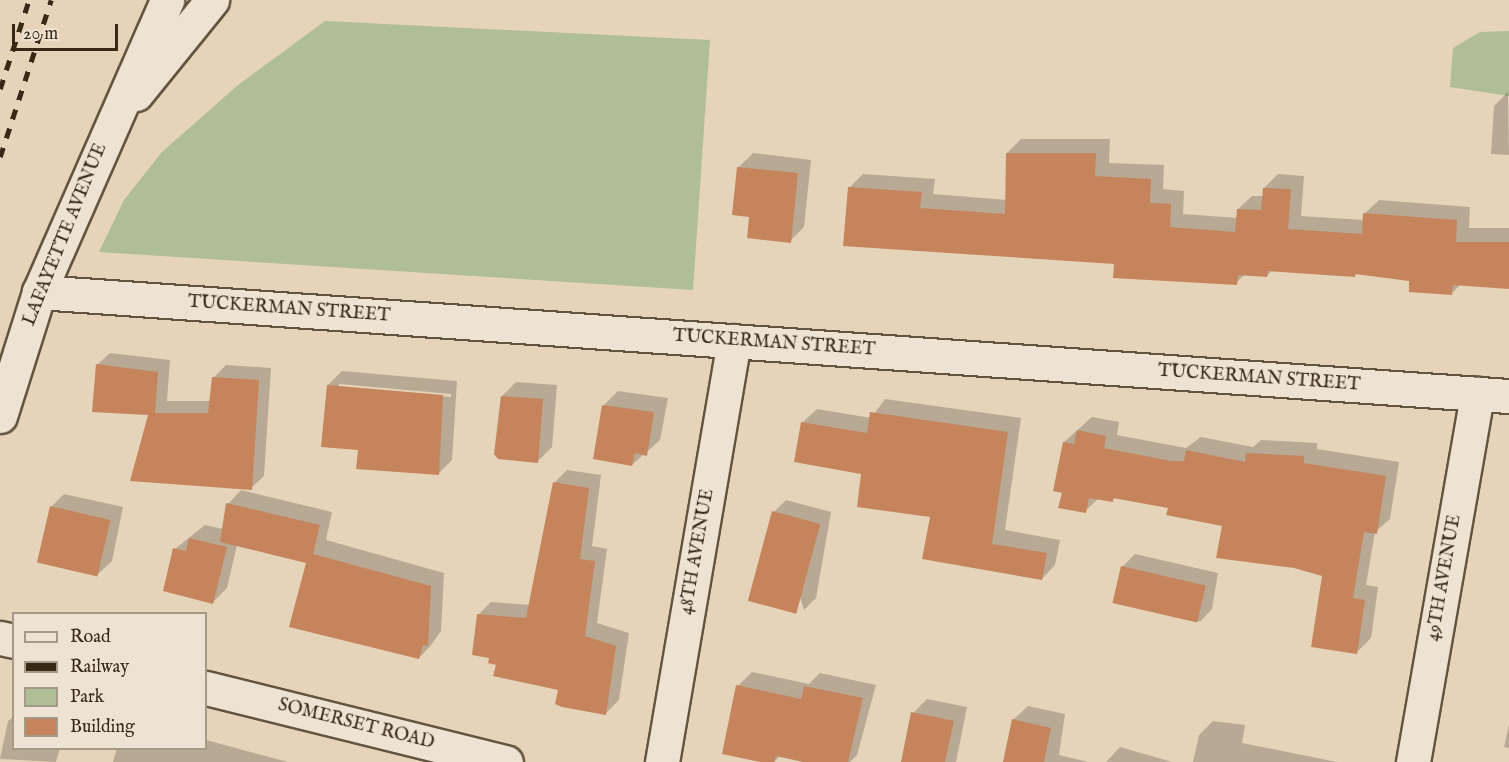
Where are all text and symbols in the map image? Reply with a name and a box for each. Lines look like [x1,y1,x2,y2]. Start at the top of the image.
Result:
scale bar [15,12,122,50]
text: 20 m [23,23,58,46]
street label: LAFAYETTE AVENUE [20,141,112,329]
street label: TUCKERMAN STREET [187,292,391,328]
street label: TUCKERMAN STREET [672,326,876,362]
street label: TUCKERMAN STREET [1157,361,1361,397]
street label: 48TH AVENUE [676,487,720,617]
street label: 49TH AVENUE [1423,513,1467,643]
legend [12,612,207,750]
text: Road [70,626,111,649]
text: Railway [70,656,129,679]
text: Park [70,686,104,709]
street label: SOMERSET ROAD [276,695,436,755]
text: Building [70,716,135,739]

